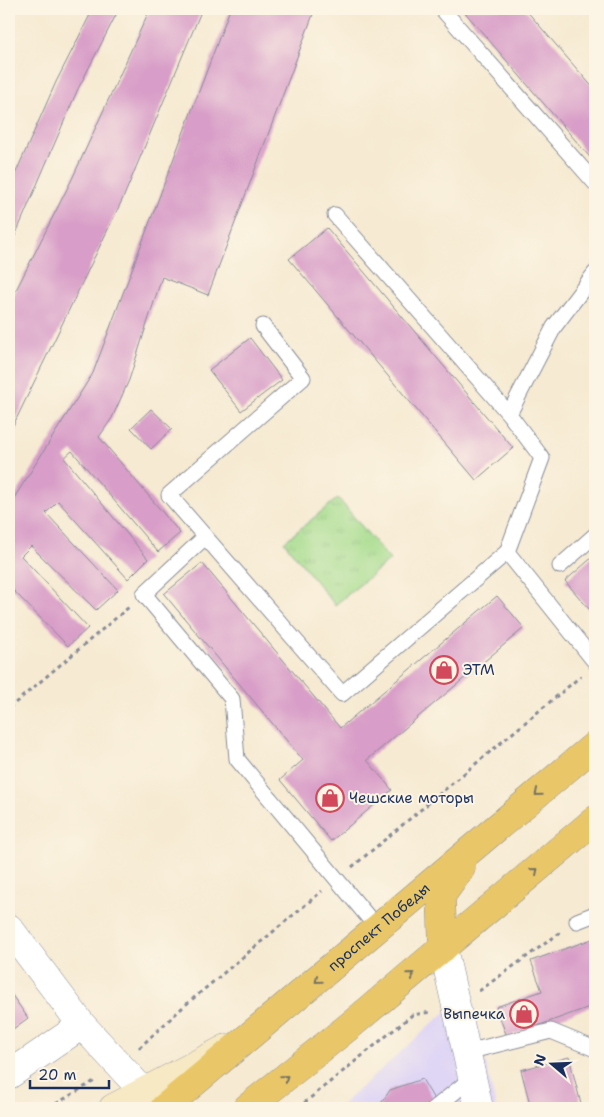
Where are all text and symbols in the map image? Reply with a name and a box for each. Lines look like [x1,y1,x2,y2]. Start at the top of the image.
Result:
shop icon: ЭТМ [429,655,459,685]
place label: ЭТМ [463,660,495,680]
shop icon: Чешские моторы [315,783,345,813]
place label: Чешские моторы [349,788,474,808]
one-way arrow [535,788,544,797]
one-way arrow [529,868,538,876]
street label: проспект Победы [324,878,434,976]
one-way arrow [405,971,414,980]
one-way arrow [315,974,324,982]
shop icon: Выпечка [509,999,539,1029]
place label: Выпечка [443,1004,506,1024]
north arrow [526,1040,576,1090]
text: N [529,1052,550,1068]
scale bar [30,1057,109,1089]
text: 20 m [38,1065,77,1085]
one-way arrow [279,1075,288,1083]

